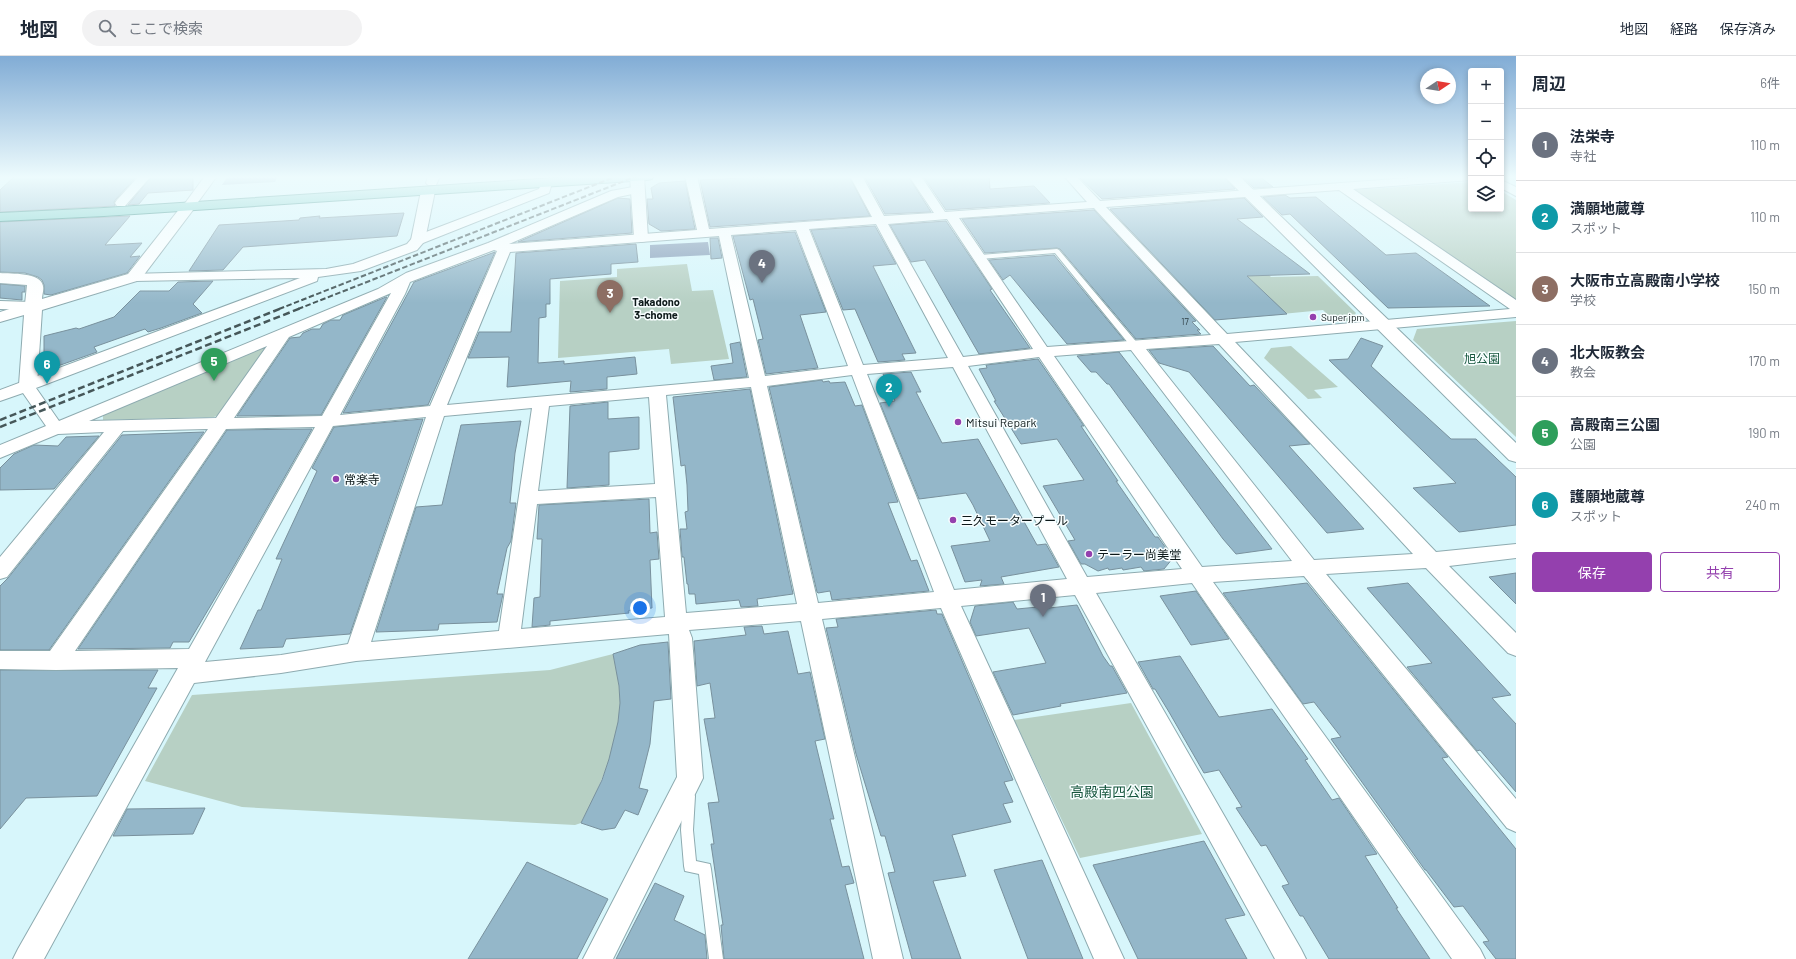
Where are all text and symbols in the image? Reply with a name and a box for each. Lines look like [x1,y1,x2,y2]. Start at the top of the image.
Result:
search box [82,10,362,46]
text: 地図 [20,17,58,40]
icon: search [96,17,118,39]
text: ここで検索 [128,19,203,37]
text: 地図 [1620,20,1648,37]
text: 経路 [1670,20,1698,37]
text: 保存済み [1720,20,1776,37]
north arrow [1420,68,1456,104]
map controls [1468,68,1504,212]
button: + [1468,68,1504,104]
text: 周辺 [1532,73,1566,93]
text: 6件 [1760,75,1780,91]
button: − [1468,104,1504,140]
text: 法栄寺 [1570,127,1615,145]
text: 1 [1543,137,1547,153]
text: 110 m [1750,137,1780,153]
button: locate [1468,140,1504,176]
text: 寺社 [1570,148,1596,164]
button: layers [1468,176,1504,212]
text: 満願地蔵尊 [1570,199,1645,217]
text: 2 [1541,209,1549,225]
text: 110 m [1750,209,1780,225]
text: スポット [1570,220,1622,236]
pin: 4 [749,250,775,283]
text: 大阪市立高殿南小学校 [1570,271,1720,289]
pin: 3 [597,280,623,313]
text: 3 [1541,281,1549,297]
text: 150 m [1748,281,1780,297]
text: 学校 [1570,292,1596,308]
district label: Takadono 3-chome [632,295,680,321]
place label: Super jpm [1321,311,1365,323]
marker: Super jpm [1308,312,1318,322]
house number: 17 [1181,316,1189,327]
text: 北大阪教会 [1570,343,1645,361]
pin: 5 [201,348,227,381]
pin: 6 [34,351,60,384]
park label: 旭公園 [1464,351,1500,365]
text: 4 [1541,353,1549,369]
text: 170 m [1749,353,1780,369]
text: 教会 [1570,364,1596,380]
pin: 2 [876,374,902,407]
place label: Mitsui Repark [966,415,1037,429]
text: 高殿南三公園 [1570,415,1660,433]
marker: Mitsui Repark [953,417,963,427]
text: 5 [1541,425,1549,441]
text: 190 m [1748,425,1780,441]
text: 公園 [1570,436,1596,452]
place label: 常楽寺 [344,472,380,486]
marker: 常楽寺 [331,474,341,484]
text: 護願地蔵尊 [1570,487,1645,505]
text: 6 [1542,497,1548,513]
text: 240 m [1745,497,1780,513]
text: スポット [1570,508,1622,524]
place label: 三久モータープール [961,513,1068,527]
marker: 三久モータープール [948,515,958,525]
place label: テーラー尚美堂 [1097,547,1181,561]
marker: テーラー尚美堂 [1084,549,1094,559]
button: 保存 [1532,552,1652,592]
button: 共有 [1660,552,1780,592]
pin: 1 [1030,584,1056,617]
your location [630,598,650,618]
park label: 高殿南四公園 [1070,783,1154,800]

